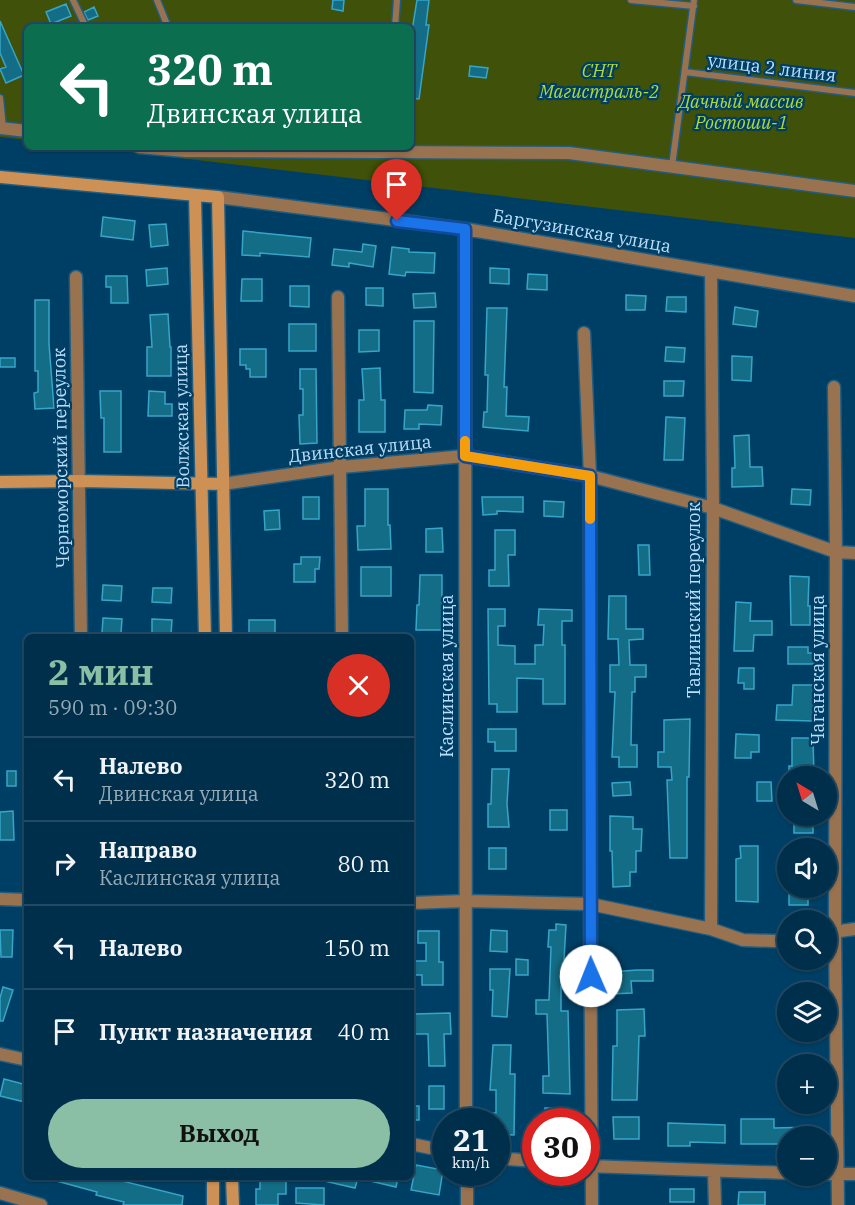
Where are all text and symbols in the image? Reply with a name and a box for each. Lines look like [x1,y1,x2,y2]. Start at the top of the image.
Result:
text: 320 m [147,42,273,97]
icon: left [48,48,126,126]
street label: улица 2 линия [706,48,838,87]
park label: СНТ Магистраль-2 [538,59,659,103]
park label: Дачный массив Ростоши-1 [676,90,804,134]
text: Двинская улица [147,95,363,130]
pin [371,159,422,221]
icon: arrive [380,168,413,201]
street label: Баргузинская улица [491,203,673,258]
street label: Волжская улица [169,343,194,489]
street label: Черноморский переулок [47,347,74,569]
street label: Двинская улица [287,430,433,467]
street label: Тавлинский переулок [682,502,705,698]
street label: Каслинская улица [435,594,458,758]
street label: Чаганская улица [806,595,829,745]
text: 2 мин [48,648,154,695]
button: close [327,654,390,717]
text: 590 m · 09:30 [48,694,177,721]
text: Налево [99,751,183,780]
icon: left [48,763,81,796]
text: 320 m [324,765,390,794]
north arrow [777,766,837,826]
map controls [777,766,837,1186]
text: Двинская улица [99,780,259,807]
text: Направо [99,835,197,864]
button: sound [777,838,837,898]
icon: right [48,847,81,880]
text: 80 m [338,849,390,878]
text: Каслинская улица [99,864,280,891]
button: search [777,910,837,970]
icon: left [48,931,81,964]
text: Налево [99,933,183,962]
text: 150 m [324,933,390,962]
position arrow [559,944,623,1008]
button: layers [777,982,837,1042]
icon: arrive [48,1015,81,1048]
text: Пункт назначения [99,1017,313,1046]
text: 40 m [338,1017,390,1046]
button: + [777,1054,837,1114]
button: Выход [48,1099,390,1168]
speed limit sign: 30 [522,1108,600,1186]
text: 21 [453,1120,489,1159]
button: − [777,1126,837,1186]
text: km/h [452,1153,490,1172]

